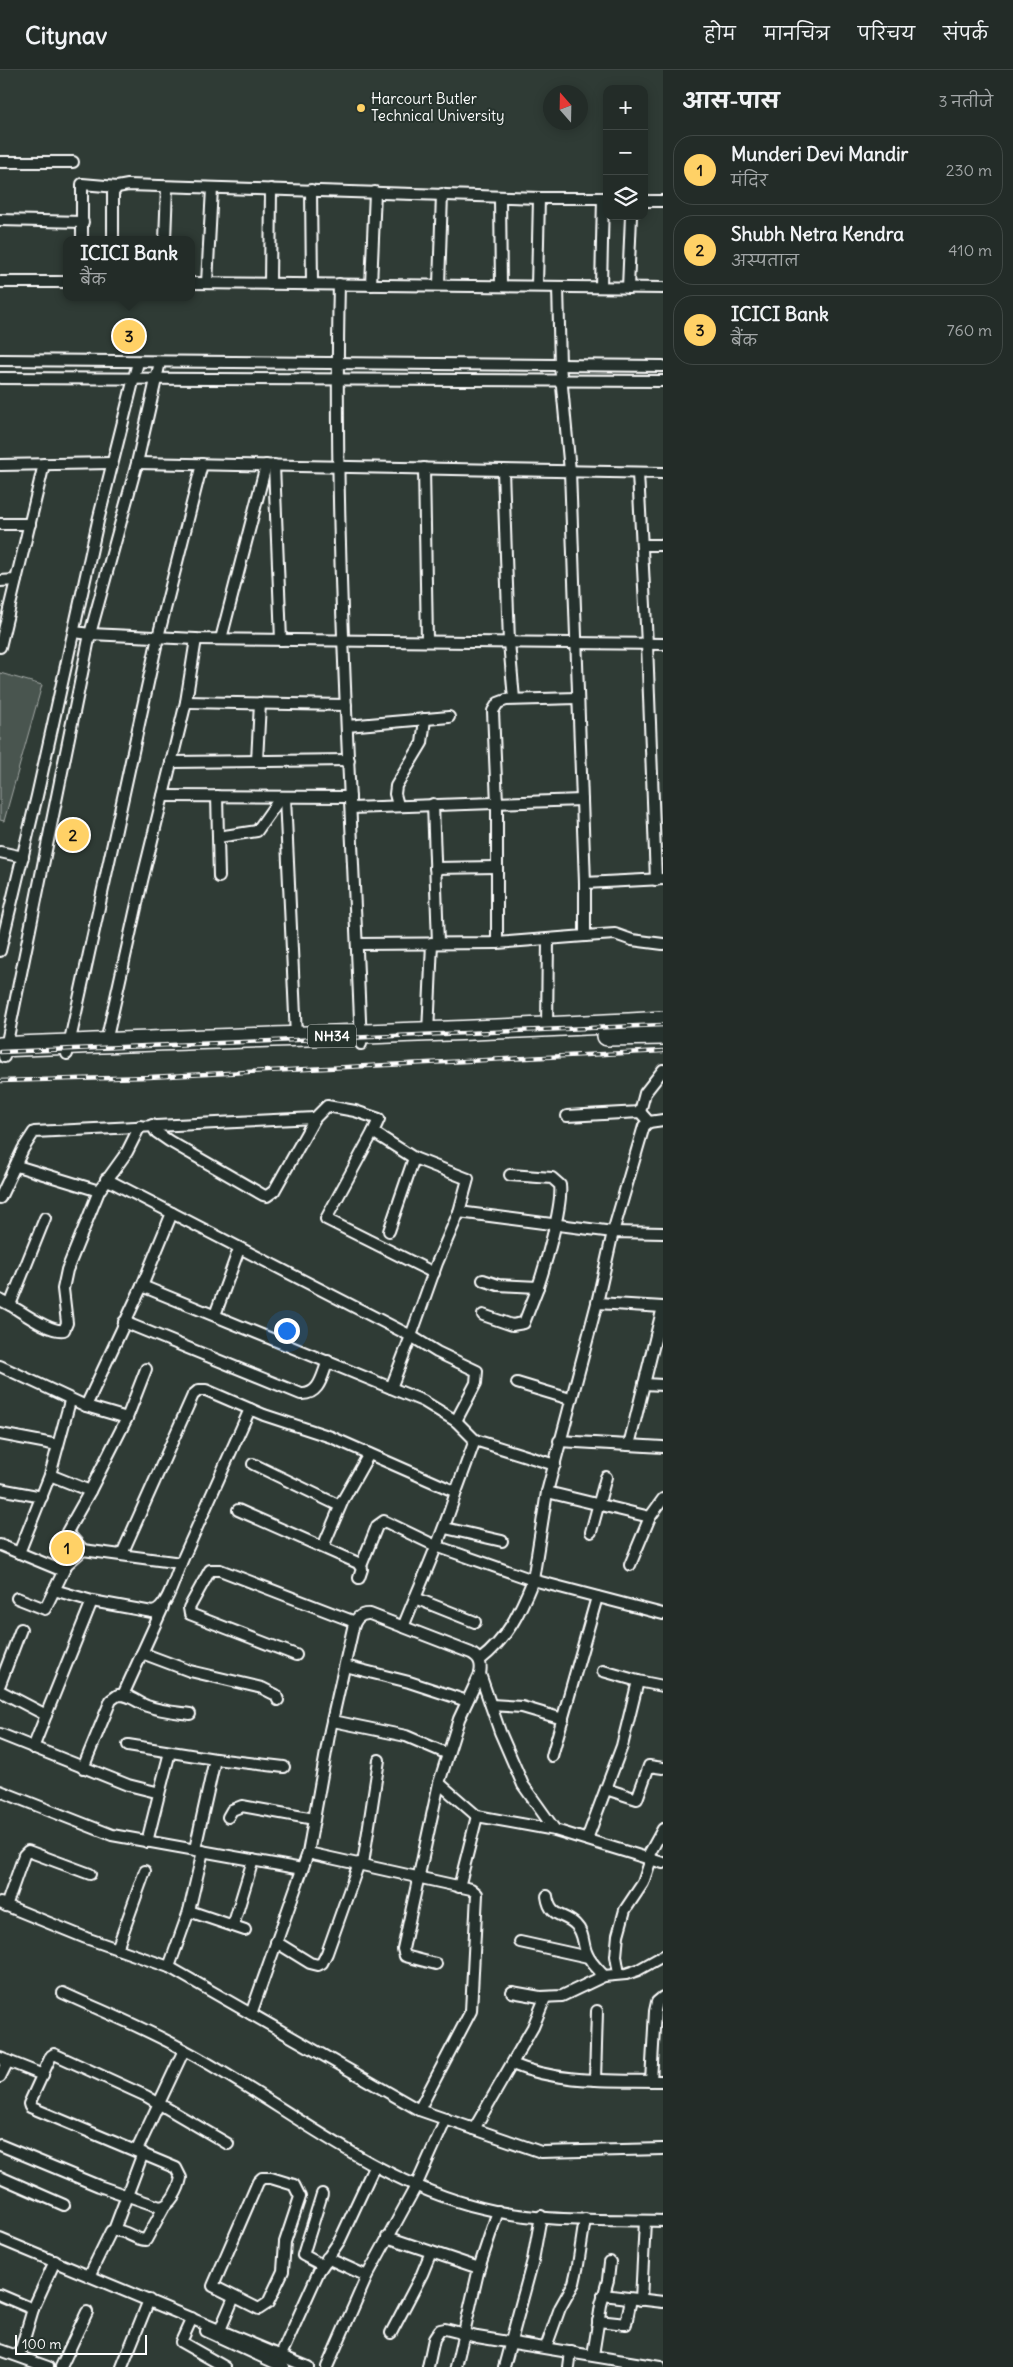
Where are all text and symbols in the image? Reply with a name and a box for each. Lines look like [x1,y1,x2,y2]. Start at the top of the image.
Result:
text: Citynav [25,20,107,50]
text: होम [704,22,736,45]
text: मानचित्र [764,22,830,45]
text: परिचय [858,22,915,45]
text: संपर्क [943,22,988,45]
north arrow [543,85,588,130]
map controls [603,85,648,220]
button: + [603,85,648,130]
text: आस-पास [683,87,780,114]
place label: Harcourt Butler Technical University [371,89,505,125]
text: 3 नतीजे [939,91,993,111]
marker: Harcourt Butler Technical University [355,102,367,114]
button: − [603,130,648,175]
text: Munderi Devi Mandir [731,142,908,166]
text: 1 [697,160,703,180]
text: 230 m [946,160,992,180]
text: मंदिर [731,170,768,190]
button: layers [603,175,648,220]
text: Shubh Netra Kendra [731,222,904,246]
popup [63,236,195,301]
text: 2 [696,240,704,260]
text: 410 m [948,240,992,260]
text: ICICI Bank [80,241,178,265]
text: अस्पताल [731,250,799,270]
text: बैंक [80,269,106,289]
text: ICICI Bank [731,302,829,326]
pin: 3 [113,317,145,355]
text: 3 [695,320,705,340]
text: 760 m [947,320,992,340]
text: बैंक [731,330,757,350]
pin: 2 [57,816,89,854]
road number: NH34 [308,1024,356,1048]
your location [274,1318,300,1344]
pin: 1 [51,1529,83,1567]
scale bar [15,2332,148,2355]
text: 100 m [22,2335,62,2353]

